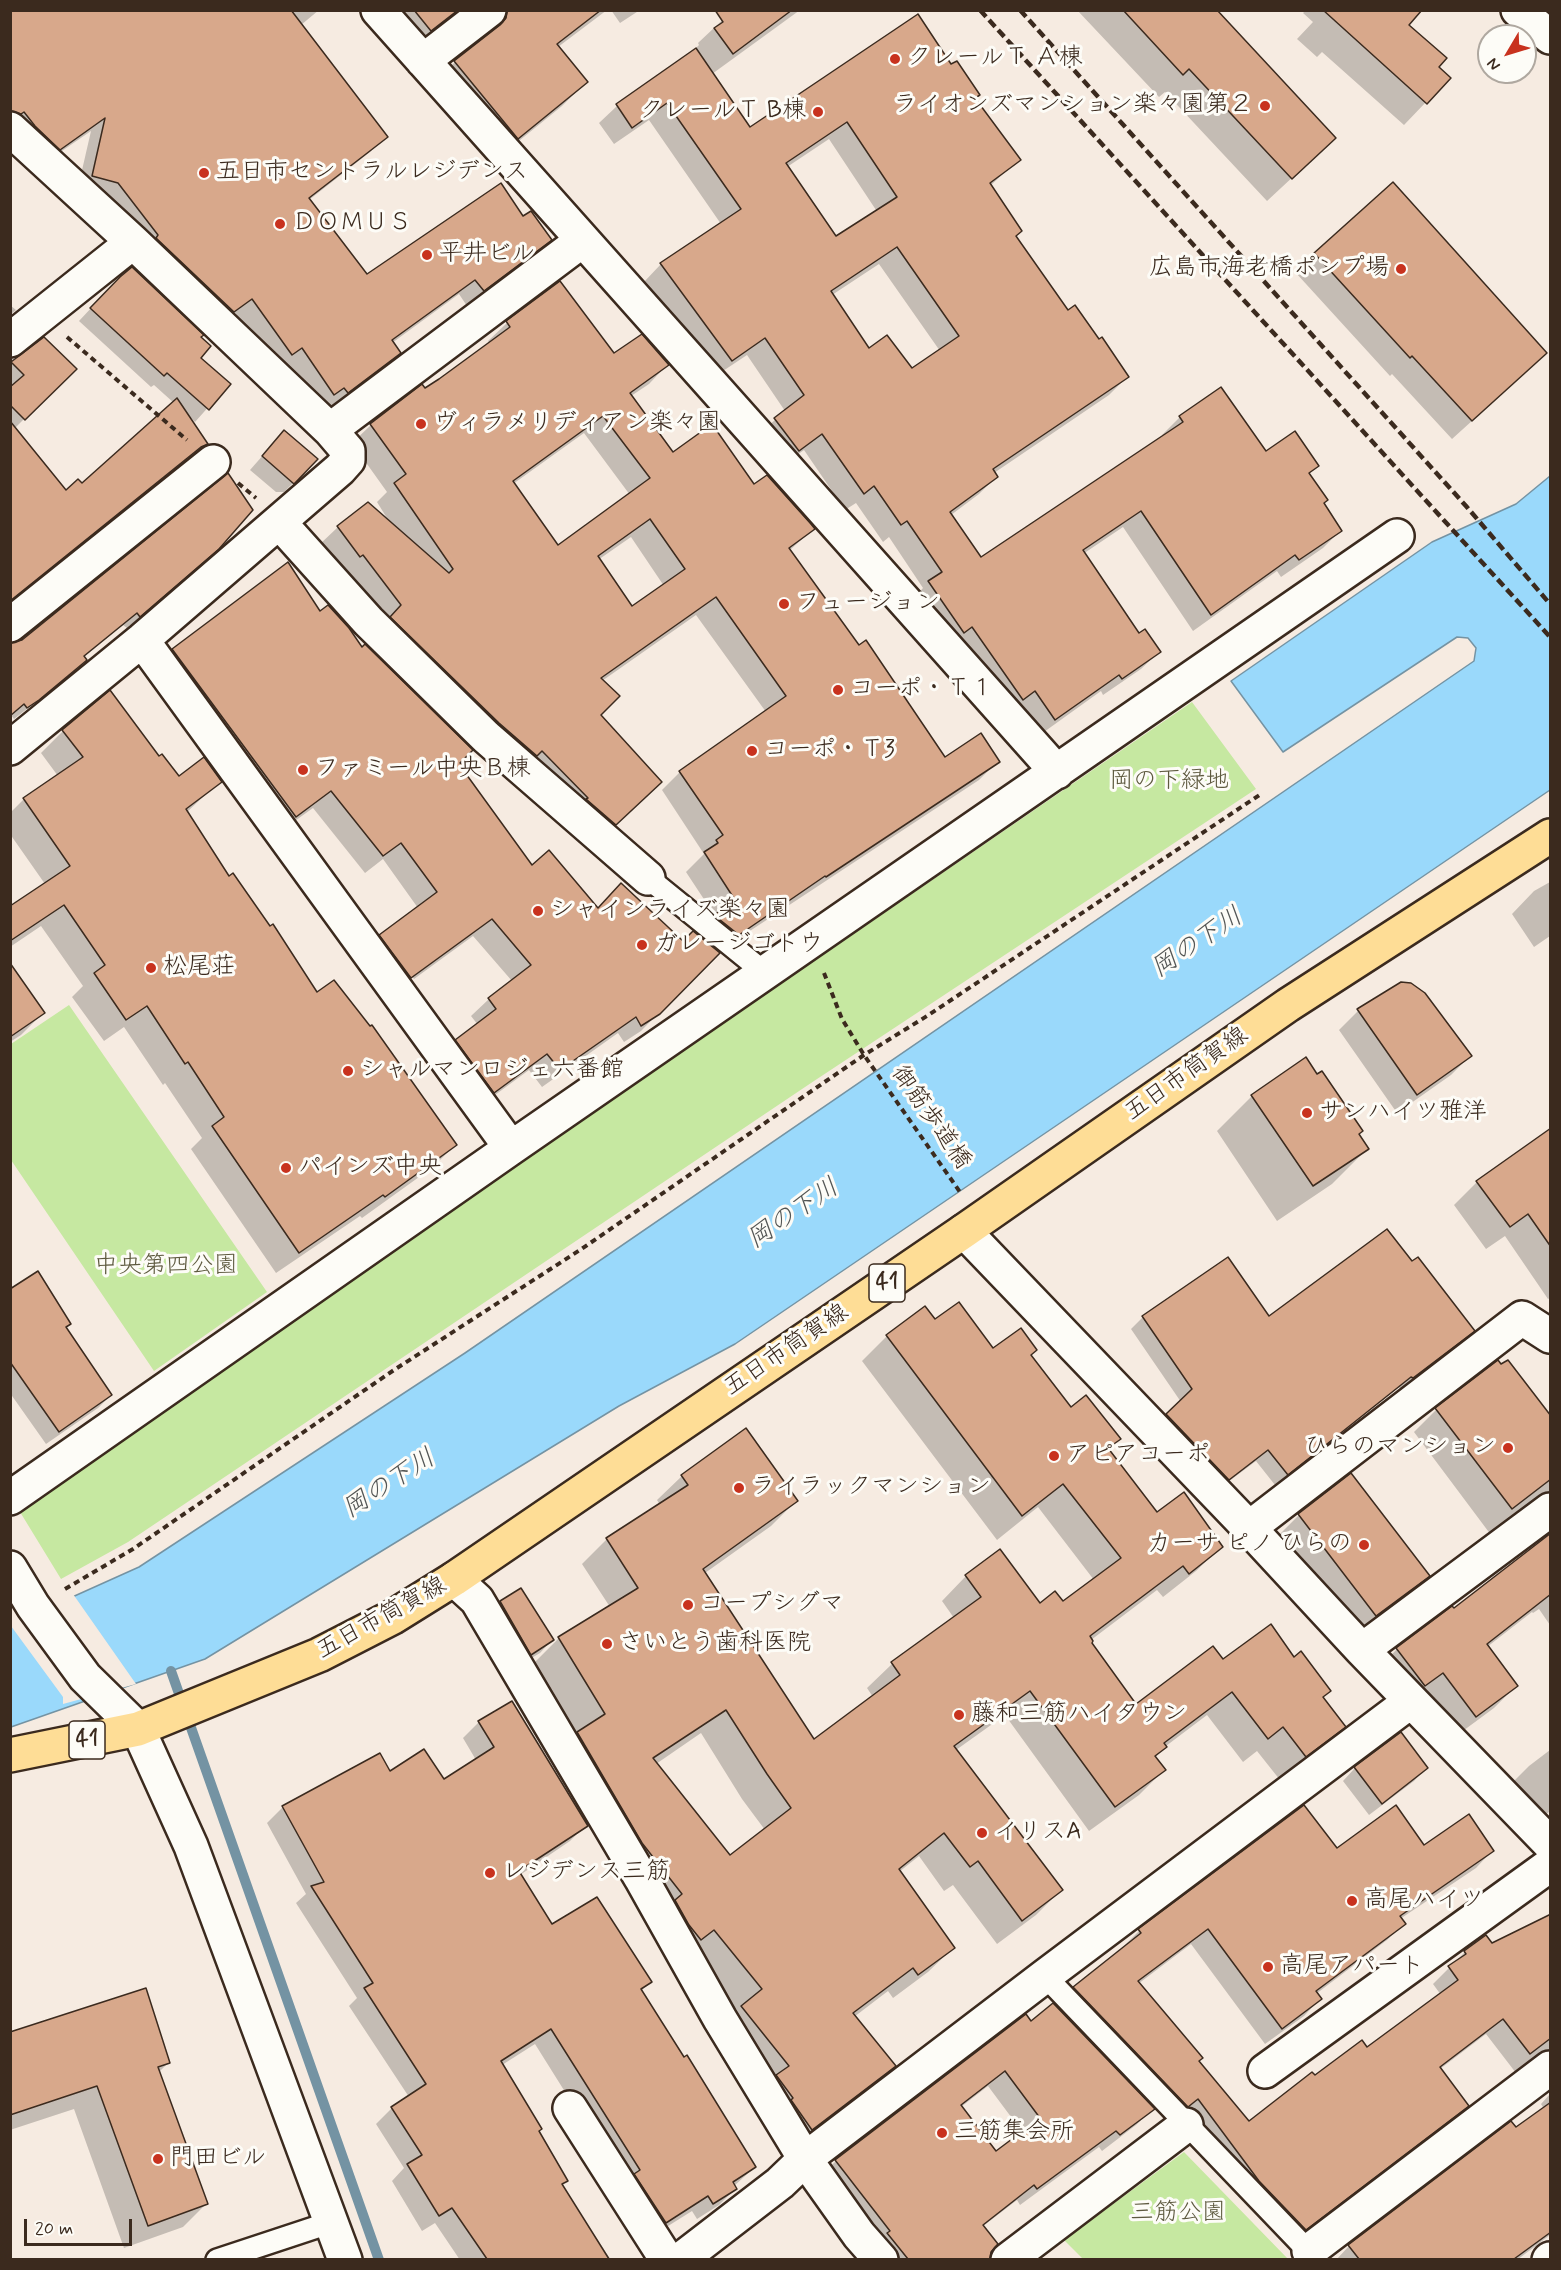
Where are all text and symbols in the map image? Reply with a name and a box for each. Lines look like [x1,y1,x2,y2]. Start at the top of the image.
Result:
north arrow [1477,24,1537,84]
place label: クレールＴ Ａ棟 [907,45,1082,73]
marker: クレールＴ Ａ棟 [888,52,902,66]
text: N [1482,53,1506,75]
place label: ライオンズマンション楽々園第２ [893,92,1253,120]
place label: クレールＴ B棟 [639,98,806,126]
marker: ライオンズマンション楽々園第２ [1258,99,1272,113]
marker: クレールＴ B棟 [811,105,825,119]
place label: 五日市セントラルレジデンス [216,159,528,187]
marker: 五日市セントラルレジデンス [197,166,211,180]
place label: ＤＯＭＵＳ [292,210,412,238]
marker: ＤＯＭＵＳ [273,217,287,231]
place label: 平井ビル [439,241,535,269]
marker: 平井ビル [420,248,434,262]
place label: 広島市海老橋ポンプ場 [1149,255,1389,283]
marker: 広島市海老橋ポンプ場 [1394,262,1408,276]
place label: ヴィラメリディアン楽々園 [433,410,721,438]
marker: ヴィラメリディアン楽々園 [414,417,428,431]
place label: フュージョン [796,590,940,618]
marker: フュージョン [777,597,791,611]
place label: コーポ・Ｔ１ [850,676,994,704]
marker: コーポ・Ｔ１ [831,683,845,697]
place label: コーポ・Ｔ3 [764,737,895,765]
marker: コーポ・Ｔ3 [745,744,759,758]
place label: ファミール中央Ｂ棟 [315,756,531,784]
marker: ファミール中央Ｂ棟 [296,763,310,777]
park label: 岡の下緑地 [1109,768,1229,796]
place label: シャインライズ楽々園 [550,897,790,925]
water label: 岡の下川 [1146,902,1250,986]
marker: シャインライズ楽々園 [531,904,545,918]
place label: ガレージゴトウ [654,931,823,959]
marker: ガレージゴトウ [635,938,649,952]
place label: 松尾荘 [163,954,235,982]
marker: 松尾荘 [144,961,158,975]
street label: 五日市筒賀線 [1120,1022,1254,1128]
place label: シャルマンロジェ六番館 [360,1057,624,1085]
street label: 御筋歩道橋 [884,1061,976,1175]
marker: シャルマンロジェ六番館 [341,1064,355,1078]
place label: サンハイツ雅洋 [1319,1099,1487,1127]
marker: サンハイツ雅洋 [1300,1106,1314,1120]
place label: パインズ中央 [298,1154,442,1182]
marker: パインズ中央 [279,1161,293,1175]
water label: 岡の下川 [742,1173,846,1257]
park label: 中央第四公園 [94,1253,238,1281]
road number: 41 [869,1264,905,1302]
street label: 五日市筒賀線 [719,1299,855,1403]
place label: ひらのマンション [1304,1434,1496,1462]
marker: ひらのマンション [1501,1441,1515,1455]
place label: アピアコーポ [1066,1442,1210,1470]
water label: 岡の下川 [338,1444,442,1526]
marker: アピアコーポ [1047,1449,1061,1463]
place label: ライラックマンション [751,1474,991,1502]
marker: ライラックマンション [732,1481,746,1495]
place label: カーサ ピノ ひらの [1147,1531,1352,1559]
marker: カーサ ピノ ひらの [1357,1538,1371,1552]
street label: 五日市筒賀線 [312,1571,452,1667]
place label: コープシグマ [700,1591,844,1619]
marker: コープシグマ [681,1598,695,1612]
place label: さいとう歯科医院 [619,1630,811,1658]
marker: さいとう歯科医院 [600,1637,614,1651]
place label: 藤和三筋ハイタウン [971,1701,1187,1729]
marker: 藤和三筋ハイタウン [952,1708,966,1722]
road number: 41 [69,1721,105,1759]
place label: イリスA [994,1819,1082,1847]
marker: イリスA [975,1826,989,1840]
place label: レジデンス三筋 [502,1859,670,1887]
marker: レジデンス三筋 [483,1866,497,1880]
place label: 高尾ハイツ [1364,1887,1484,1915]
marker: 高尾ハイツ [1345,1894,1359,1908]
place label: 高尾アパート [1280,1953,1424,1981]
marker: 高尾アパート [1261,1960,1275,1974]
place label: 三筋集会所 [954,2119,1074,2147]
marker: 三筋集会所 [935,2126,949,2140]
place label: 門田ビル [170,2145,266,2173]
marker: 門田ビル [151,2152,165,2166]
park label: 三筋公園 [1130,2200,1226,2228]
scale bar [27,2207,135,2245]
text: 20 m [35,2217,73,2241]

